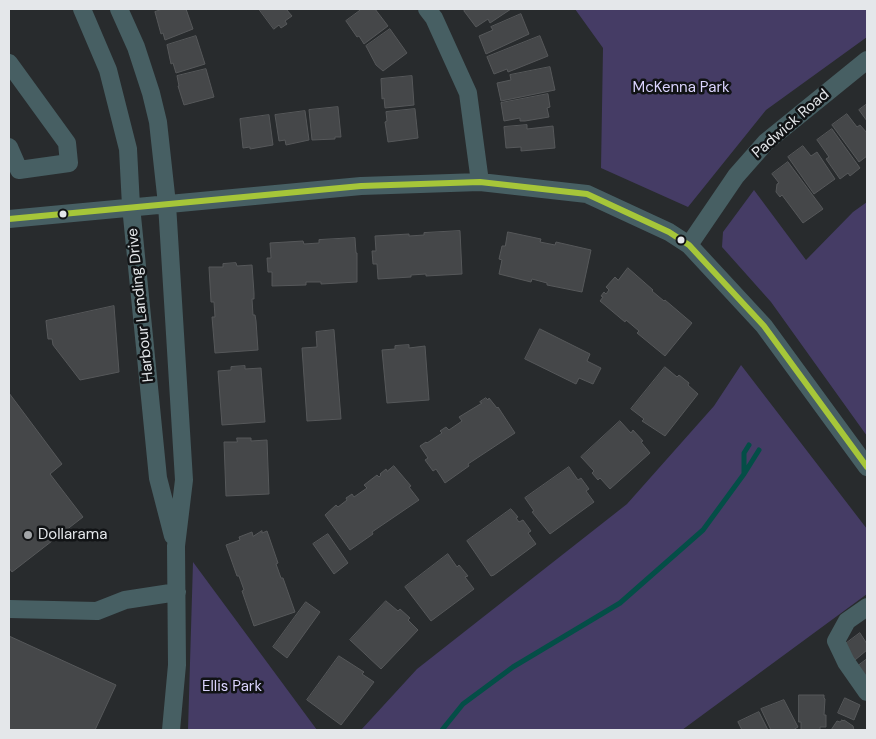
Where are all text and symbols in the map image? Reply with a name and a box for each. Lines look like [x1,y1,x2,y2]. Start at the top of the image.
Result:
park label: McKenna Park [633,79,729,97]
street label: Padwick Road [749,86,833,162]
unlabelled marker [58,209,68,219]
street label: Harbour Landing Drive [124,227,158,383]
unlabelled marker [676,235,686,245]
place label: Dollarama [38,526,107,544]
marker: Dollarama [22,529,34,541]
park label: Ellis Park [202,678,262,696]

